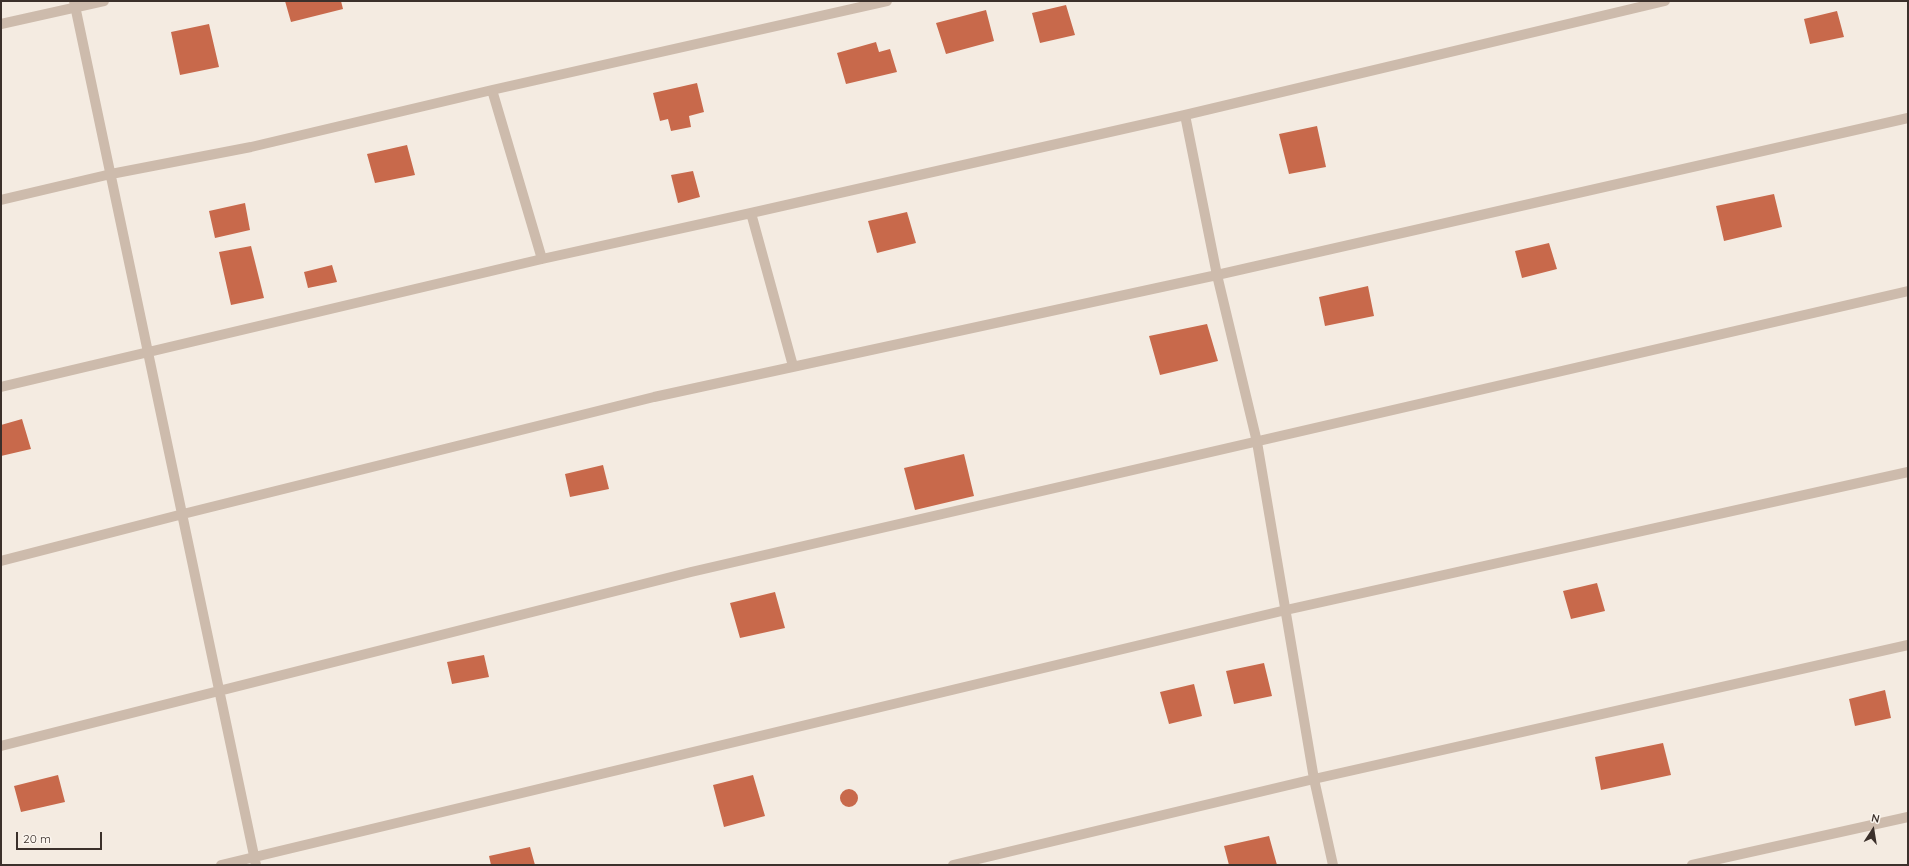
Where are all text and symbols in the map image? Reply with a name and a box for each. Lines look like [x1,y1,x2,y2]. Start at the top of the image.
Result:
north arrow [1853,810,1893,850]
text: N [1870,811,1881,826]
scale bar [18,824,104,850]
text: 20 m [23,831,51,846]

